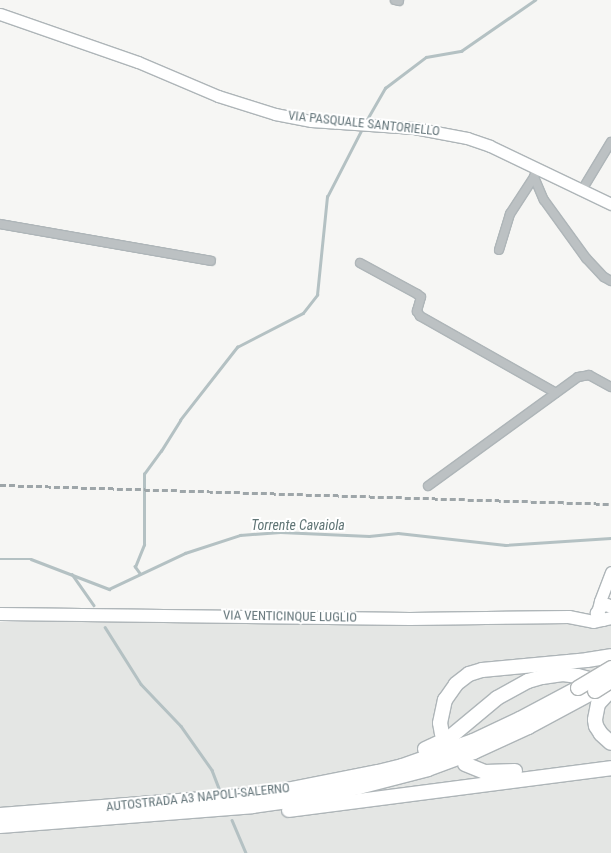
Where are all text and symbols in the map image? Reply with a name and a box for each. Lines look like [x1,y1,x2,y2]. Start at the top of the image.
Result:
street label: VIA PASQUALE SANTORIELLO [287,108,441,140]
water label: Torrente Cavaiola [251,517,345,533]
street label: VIA VENTICINQUE LUGLIO [223,608,357,626]
street label: AUTOSTRADA A3 NAPOLI-SALERNO [105,781,291,815]

